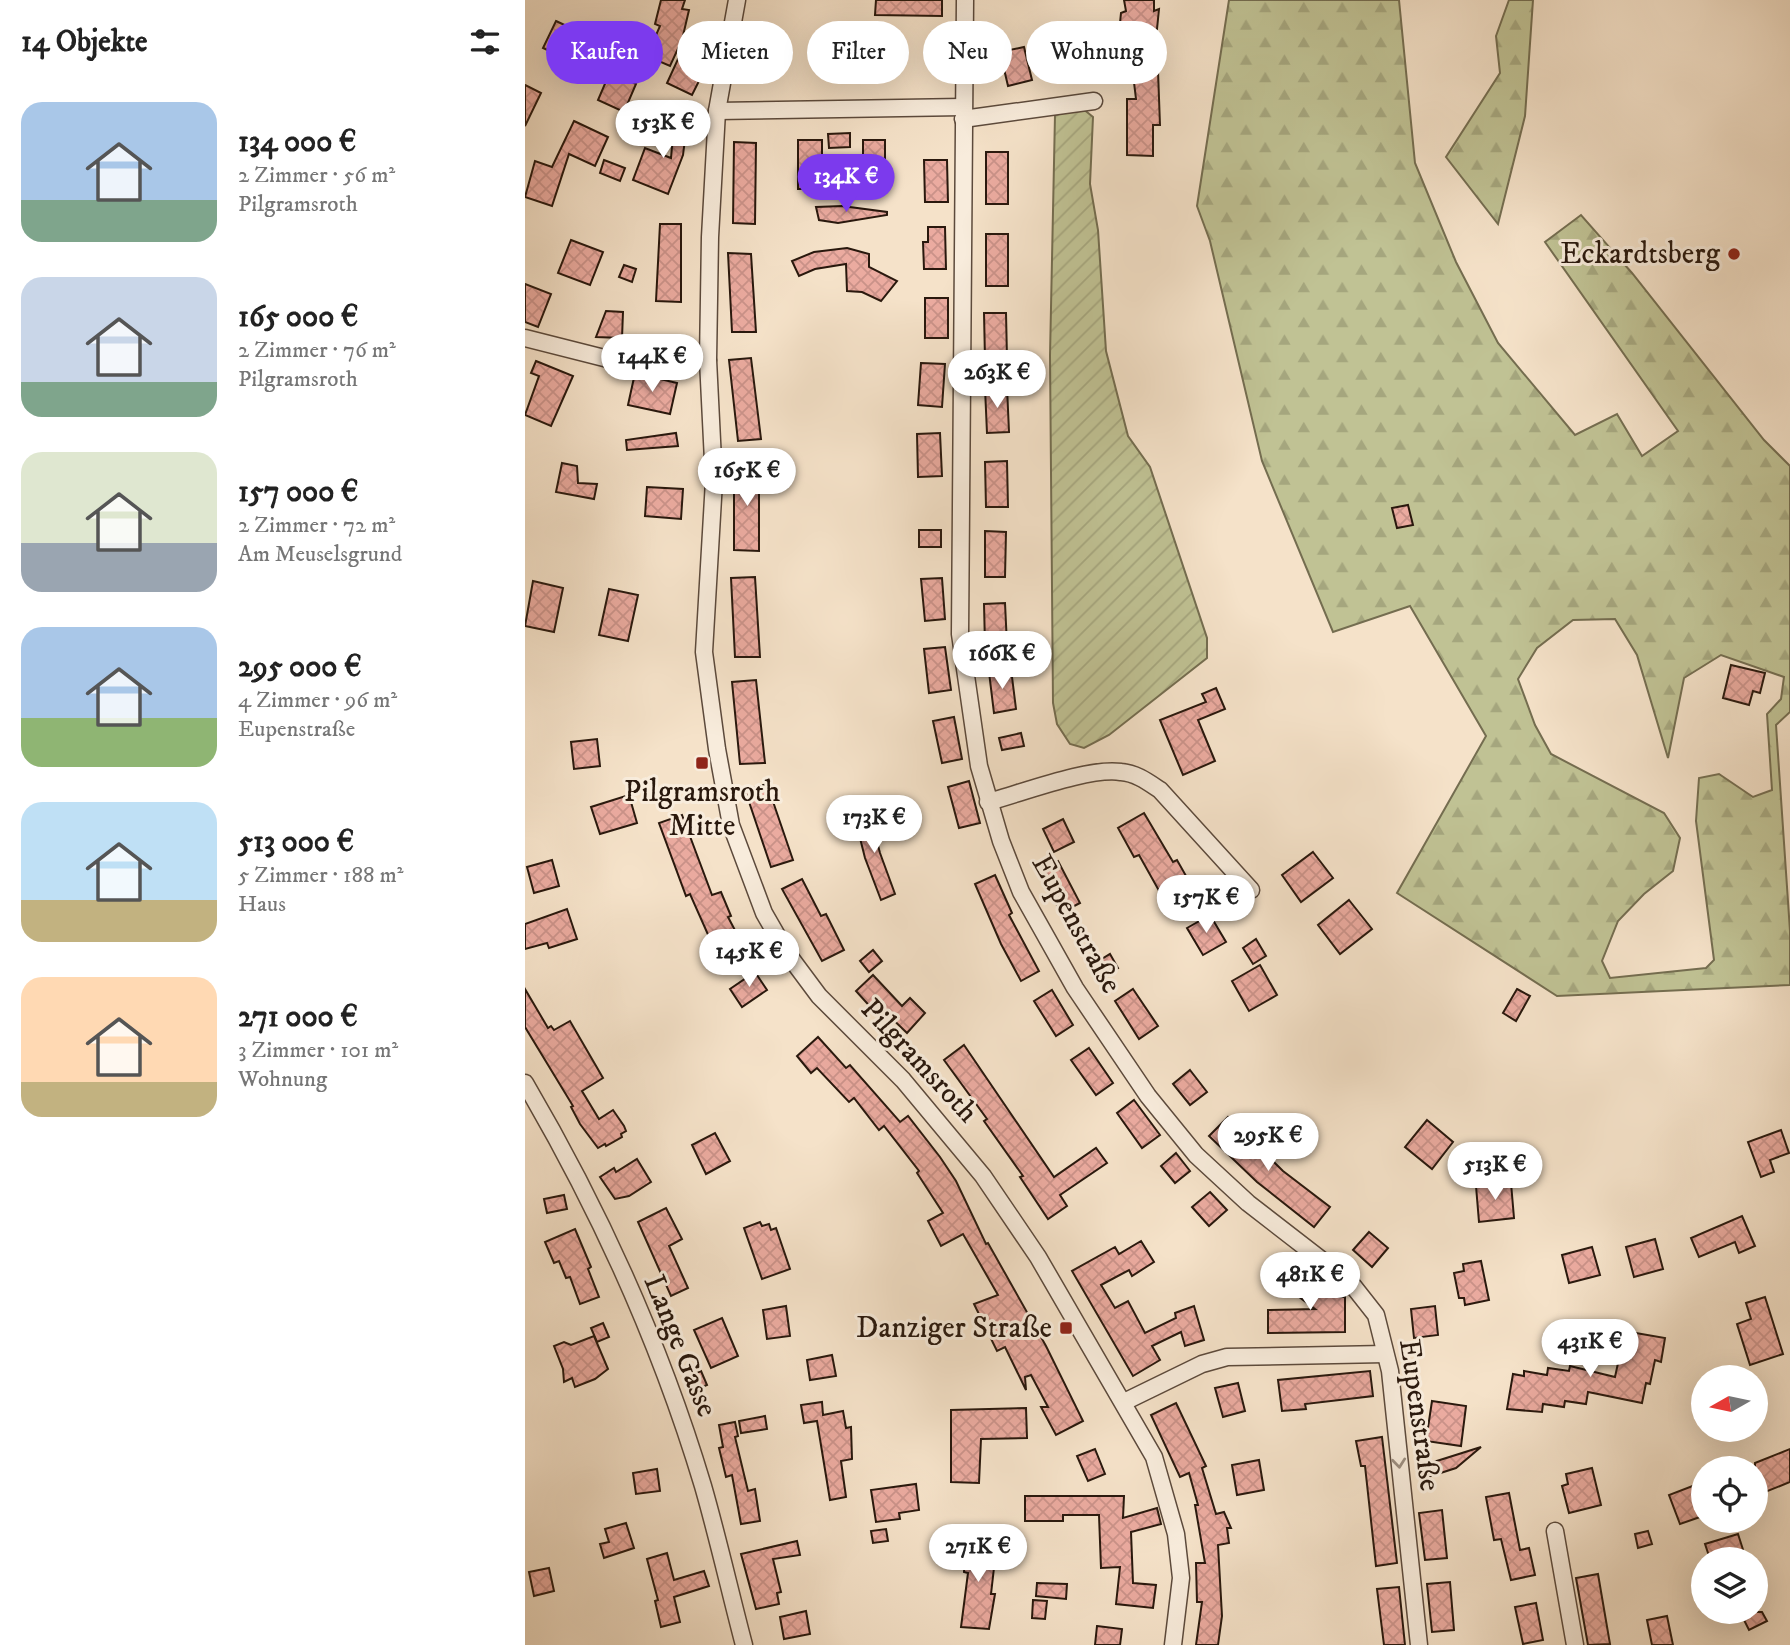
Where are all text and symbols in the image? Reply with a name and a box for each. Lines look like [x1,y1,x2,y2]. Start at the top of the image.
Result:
chip: Kaufen [546,21,663,84]
chip: Mieten [677,21,793,84]
chip: Filter [807,21,909,84]
chip: Neu [923,21,1012,84]
chip: Wohnung [1026,21,1167,84]
icon: filters [466,23,504,61]
text: 14 Objekte [21,24,147,61]
pin: 153K € [606,100,720,160]
text: 153K € [632,108,694,137]
text: 134 000 € [238,124,356,161]
icon: home [77,130,161,214]
pin: 134K € [789,154,903,214]
text: 2 Zimmer · 56 m² [238,161,395,190]
text: 134K € [814,162,878,191]
text: Pilgramsroth [238,190,358,219]
place label: Eckardtsberg [1560,236,1720,273]
marker: Eckardtsberg [1726,246,1742,262]
text: 165 000 € [238,299,358,336]
icon: home [77,305,161,389]
pin: 144K € [595,334,709,394]
text: 2 Zimmer · 76 m² [238,336,396,365]
text: 144K € [617,342,687,371]
pin: 263K € [940,350,1054,410]
text: 263K € [964,358,1030,387]
text: Pilgramsroth [238,365,358,394]
pin: 165K € [690,448,804,508]
text: 165K € [714,456,780,485]
text: 157 000 € [238,474,358,511]
icon: home [77,480,161,564]
text: 2 Zimmer · 72 m² [238,511,395,540]
text: Am Meuselsgrund [238,540,402,569]
pin: 166K € [945,632,1059,691]
text: 166K € [969,639,1035,668]
text: 295 000 € [238,649,362,686]
icon: home [77,655,161,739]
text: 4 Zimmer · 96 m² [238,686,397,715]
text: Eupenstraße [238,715,355,744]
marker: Pilgramsroth Mitte [694,755,710,771]
place label: Pilgramsroth Mitte [624,774,780,845]
pin: 173K € [817,796,931,855]
text: 173K € [842,803,906,832]
text: 513 000 € [238,824,354,861]
icon: home [77,830,161,914]
street label: Eupenstraße [1023,848,1129,1000]
text: 5 Zimmer · 188 m² [238,861,403,890]
pin: 157K € [1149,876,1263,935]
text: 157K € [1173,883,1239,912]
text: Haus [238,890,286,919]
pin: 145K € [692,930,806,989]
text: 145K € [715,937,783,966]
street label: Pilgramsroth [852,991,986,1131]
text: 271 000 € [238,999,358,1036]
icon: home [77,1005,161,1089]
text: 3 Zimmer · 101 m² [238,1036,398,1065]
text: Wohnung [238,1065,327,1094]
pin: 295K € [1211,1114,1325,1173]
text: 295K € [1234,1121,1302,1150]
pin: 513K € [1438,1142,1552,1202]
text: 513K € [1463,1150,1527,1179]
pin: 481K € [1253,1252,1367,1312]
text: 481K € [1276,1260,1344,1289]
street label: Lange Gasse [635,1270,725,1422]
place label: Danziger Straße [856,1310,1052,1347]
marker: Danziger Straße [1058,1320,1074,1336]
pin: 431K € [1533,1320,1647,1379]
text: 431K € [1558,1327,1622,1356]
street label: Eupenstraße [1390,1337,1448,1493]
north arrow [1691,1365,1767,1442]
map controls [1691,1365,1768,1624]
button: locate [1691,1456,1768,1533]
one-way arrow [1392,1457,1407,1469]
pin: 271K € [921,1524,1035,1584]
text: 271K € [945,1532,1011,1561]
button: layers [1691,1547,1768,1624]

